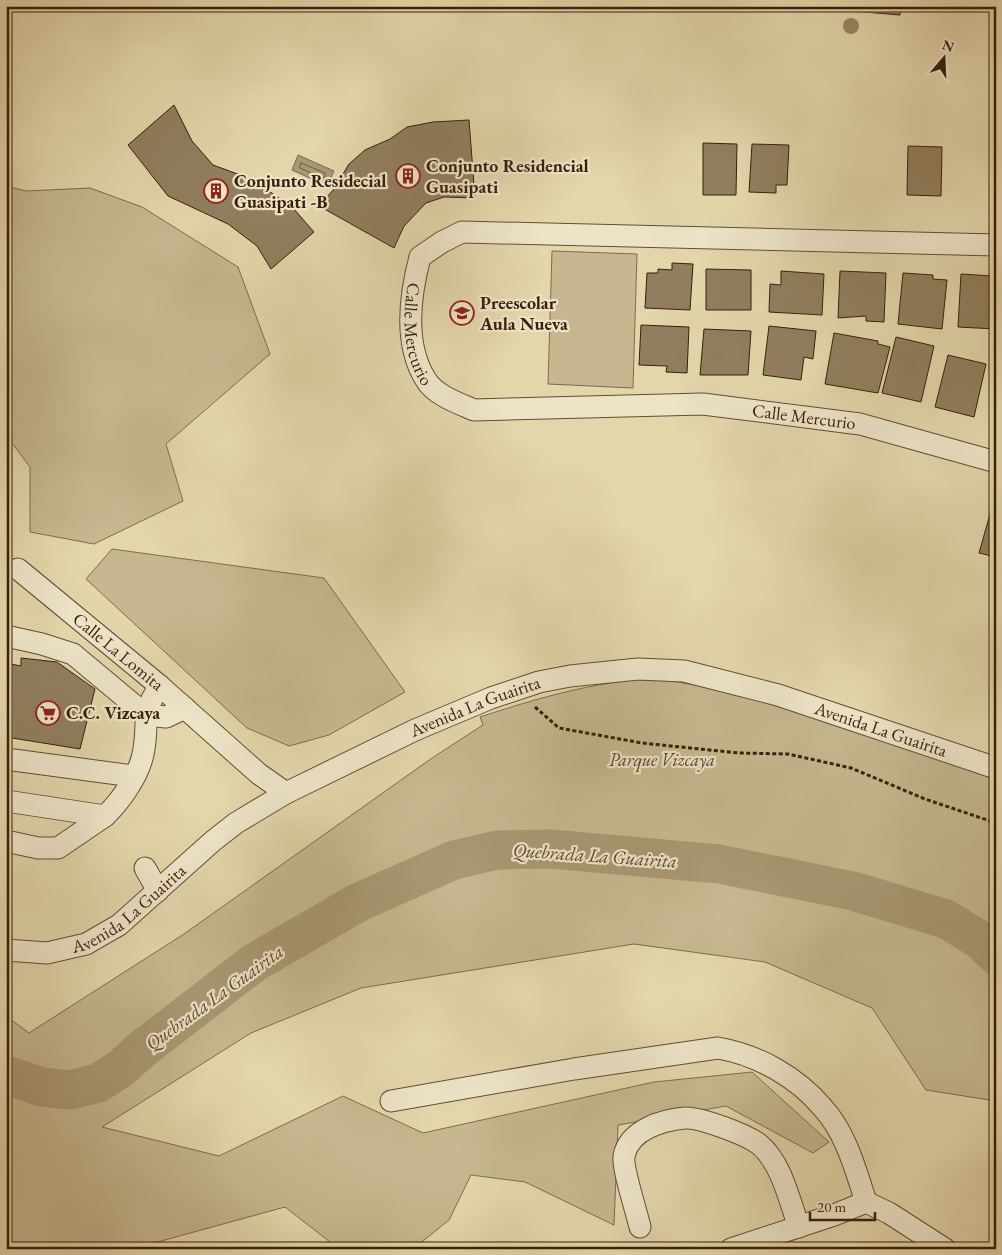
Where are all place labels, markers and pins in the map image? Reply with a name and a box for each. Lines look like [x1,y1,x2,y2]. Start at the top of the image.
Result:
place label: Conjunto Residencial Guasipati [426,154,589,198]
building icon: Conjunto Residencial Guasipati [395,163,421,189]
place label: Conjunto Residecial Guasipati -B [234,169,387,213]
building icon: Conjunto Residecial Guasipati -B [203,178,229,204]
place label: Preescolar Aula Nueva [479,291,568,335]
school or university icon: Preescolar Aula Nueva [449,300,475,326]
supermarket icon: C.C. Vizcaya [35,700,61,726]
place label: C.C. Vizcaya [66,701,160,724]

